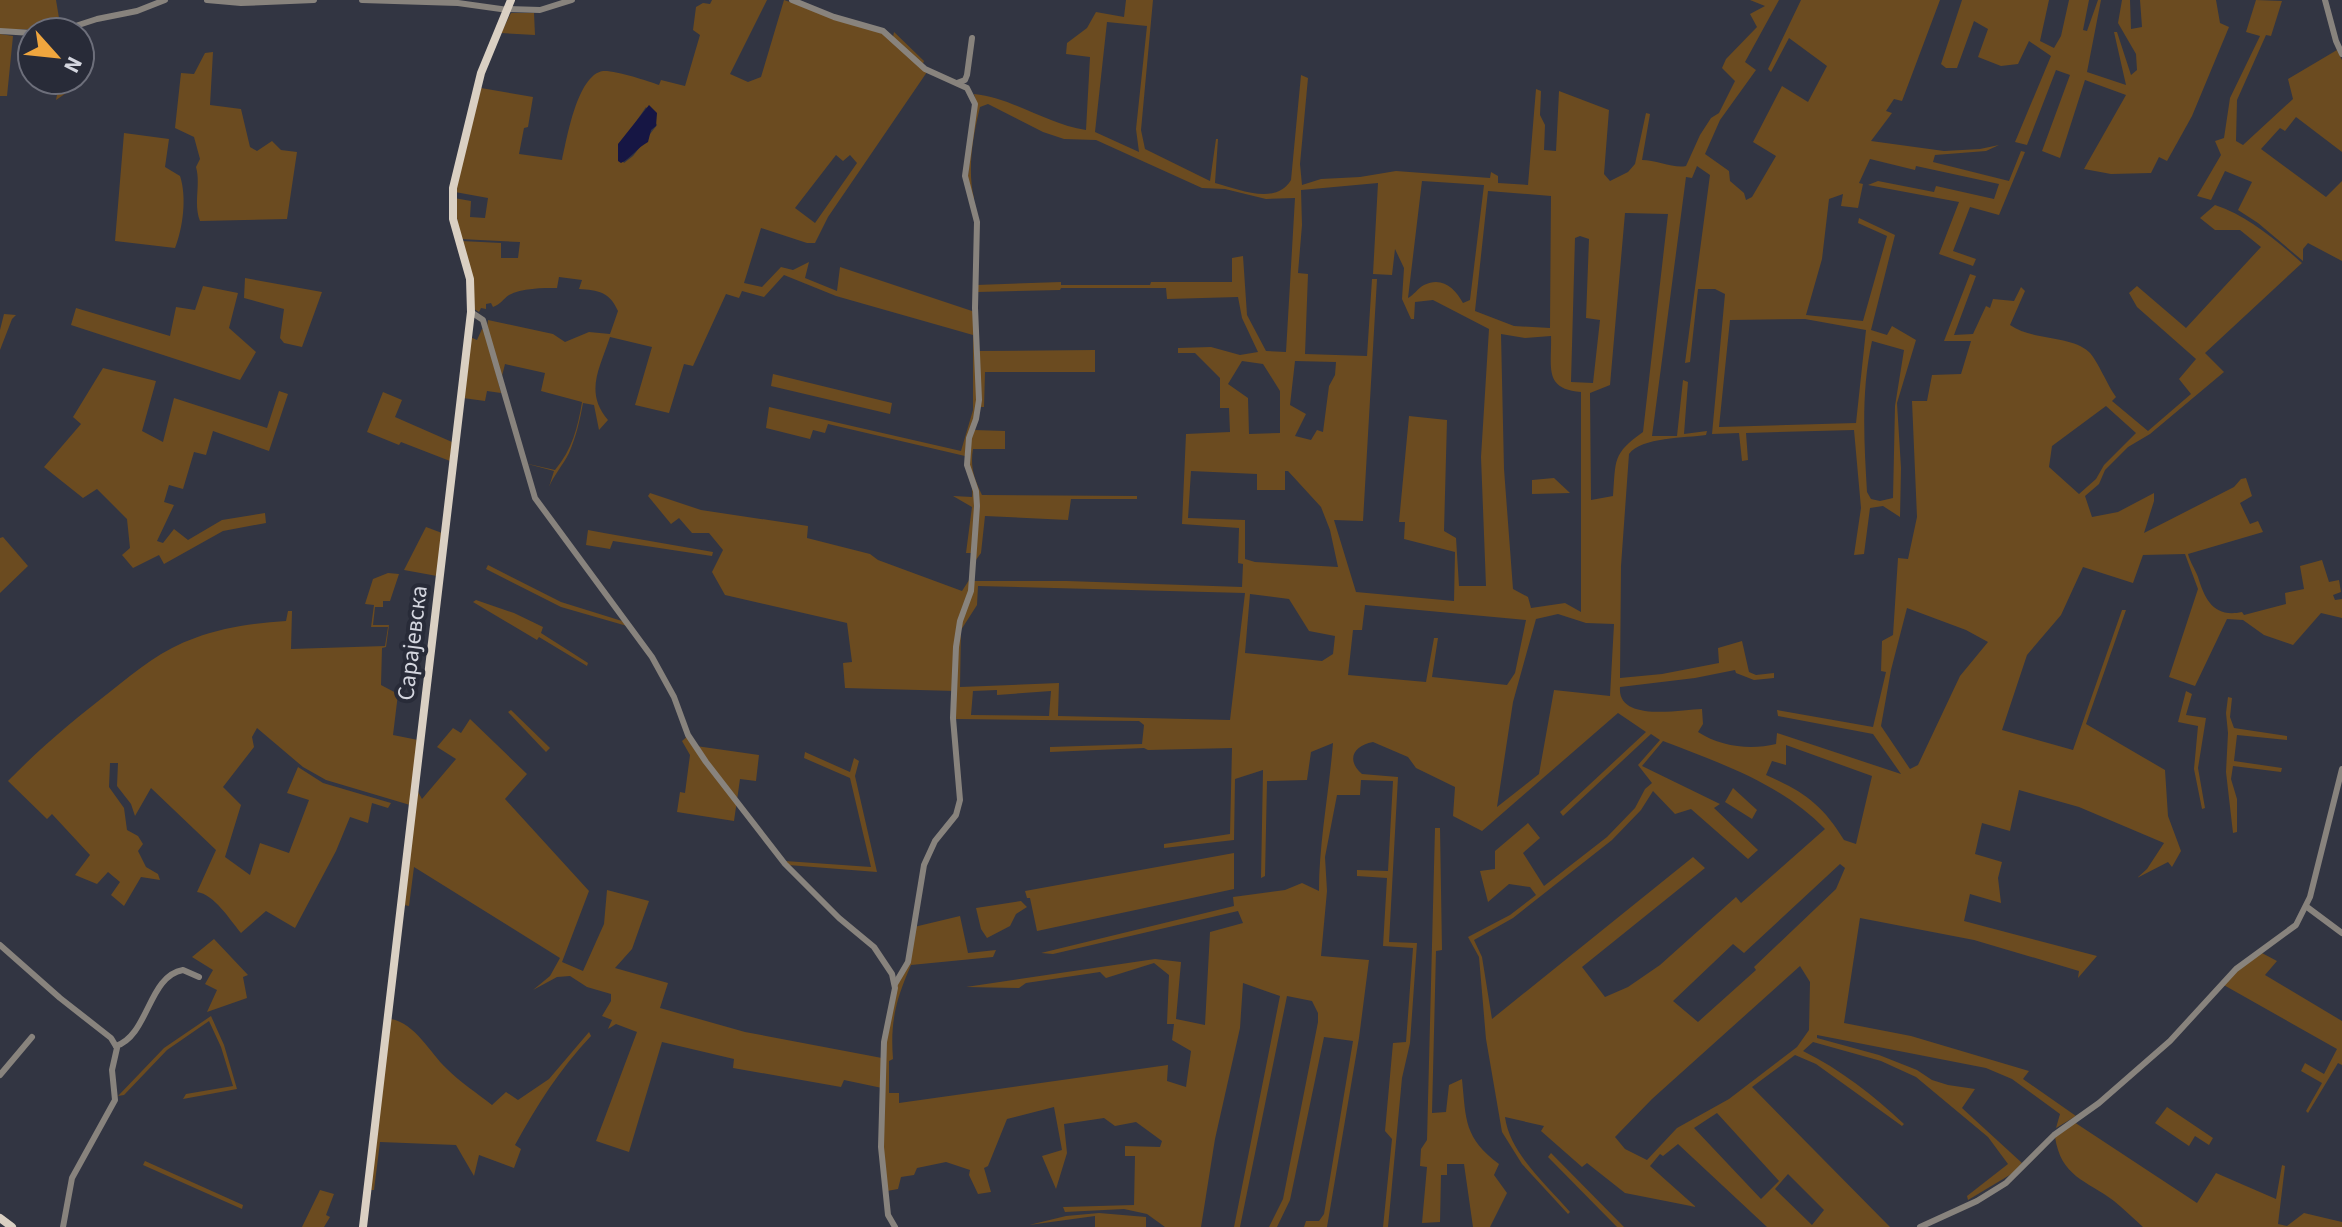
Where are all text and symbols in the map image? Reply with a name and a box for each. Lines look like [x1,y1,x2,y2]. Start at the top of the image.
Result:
north arrow [16,16,96,96]
text: N [55,51,91,78]
street label: Сарајевска [388,584,437,703]

